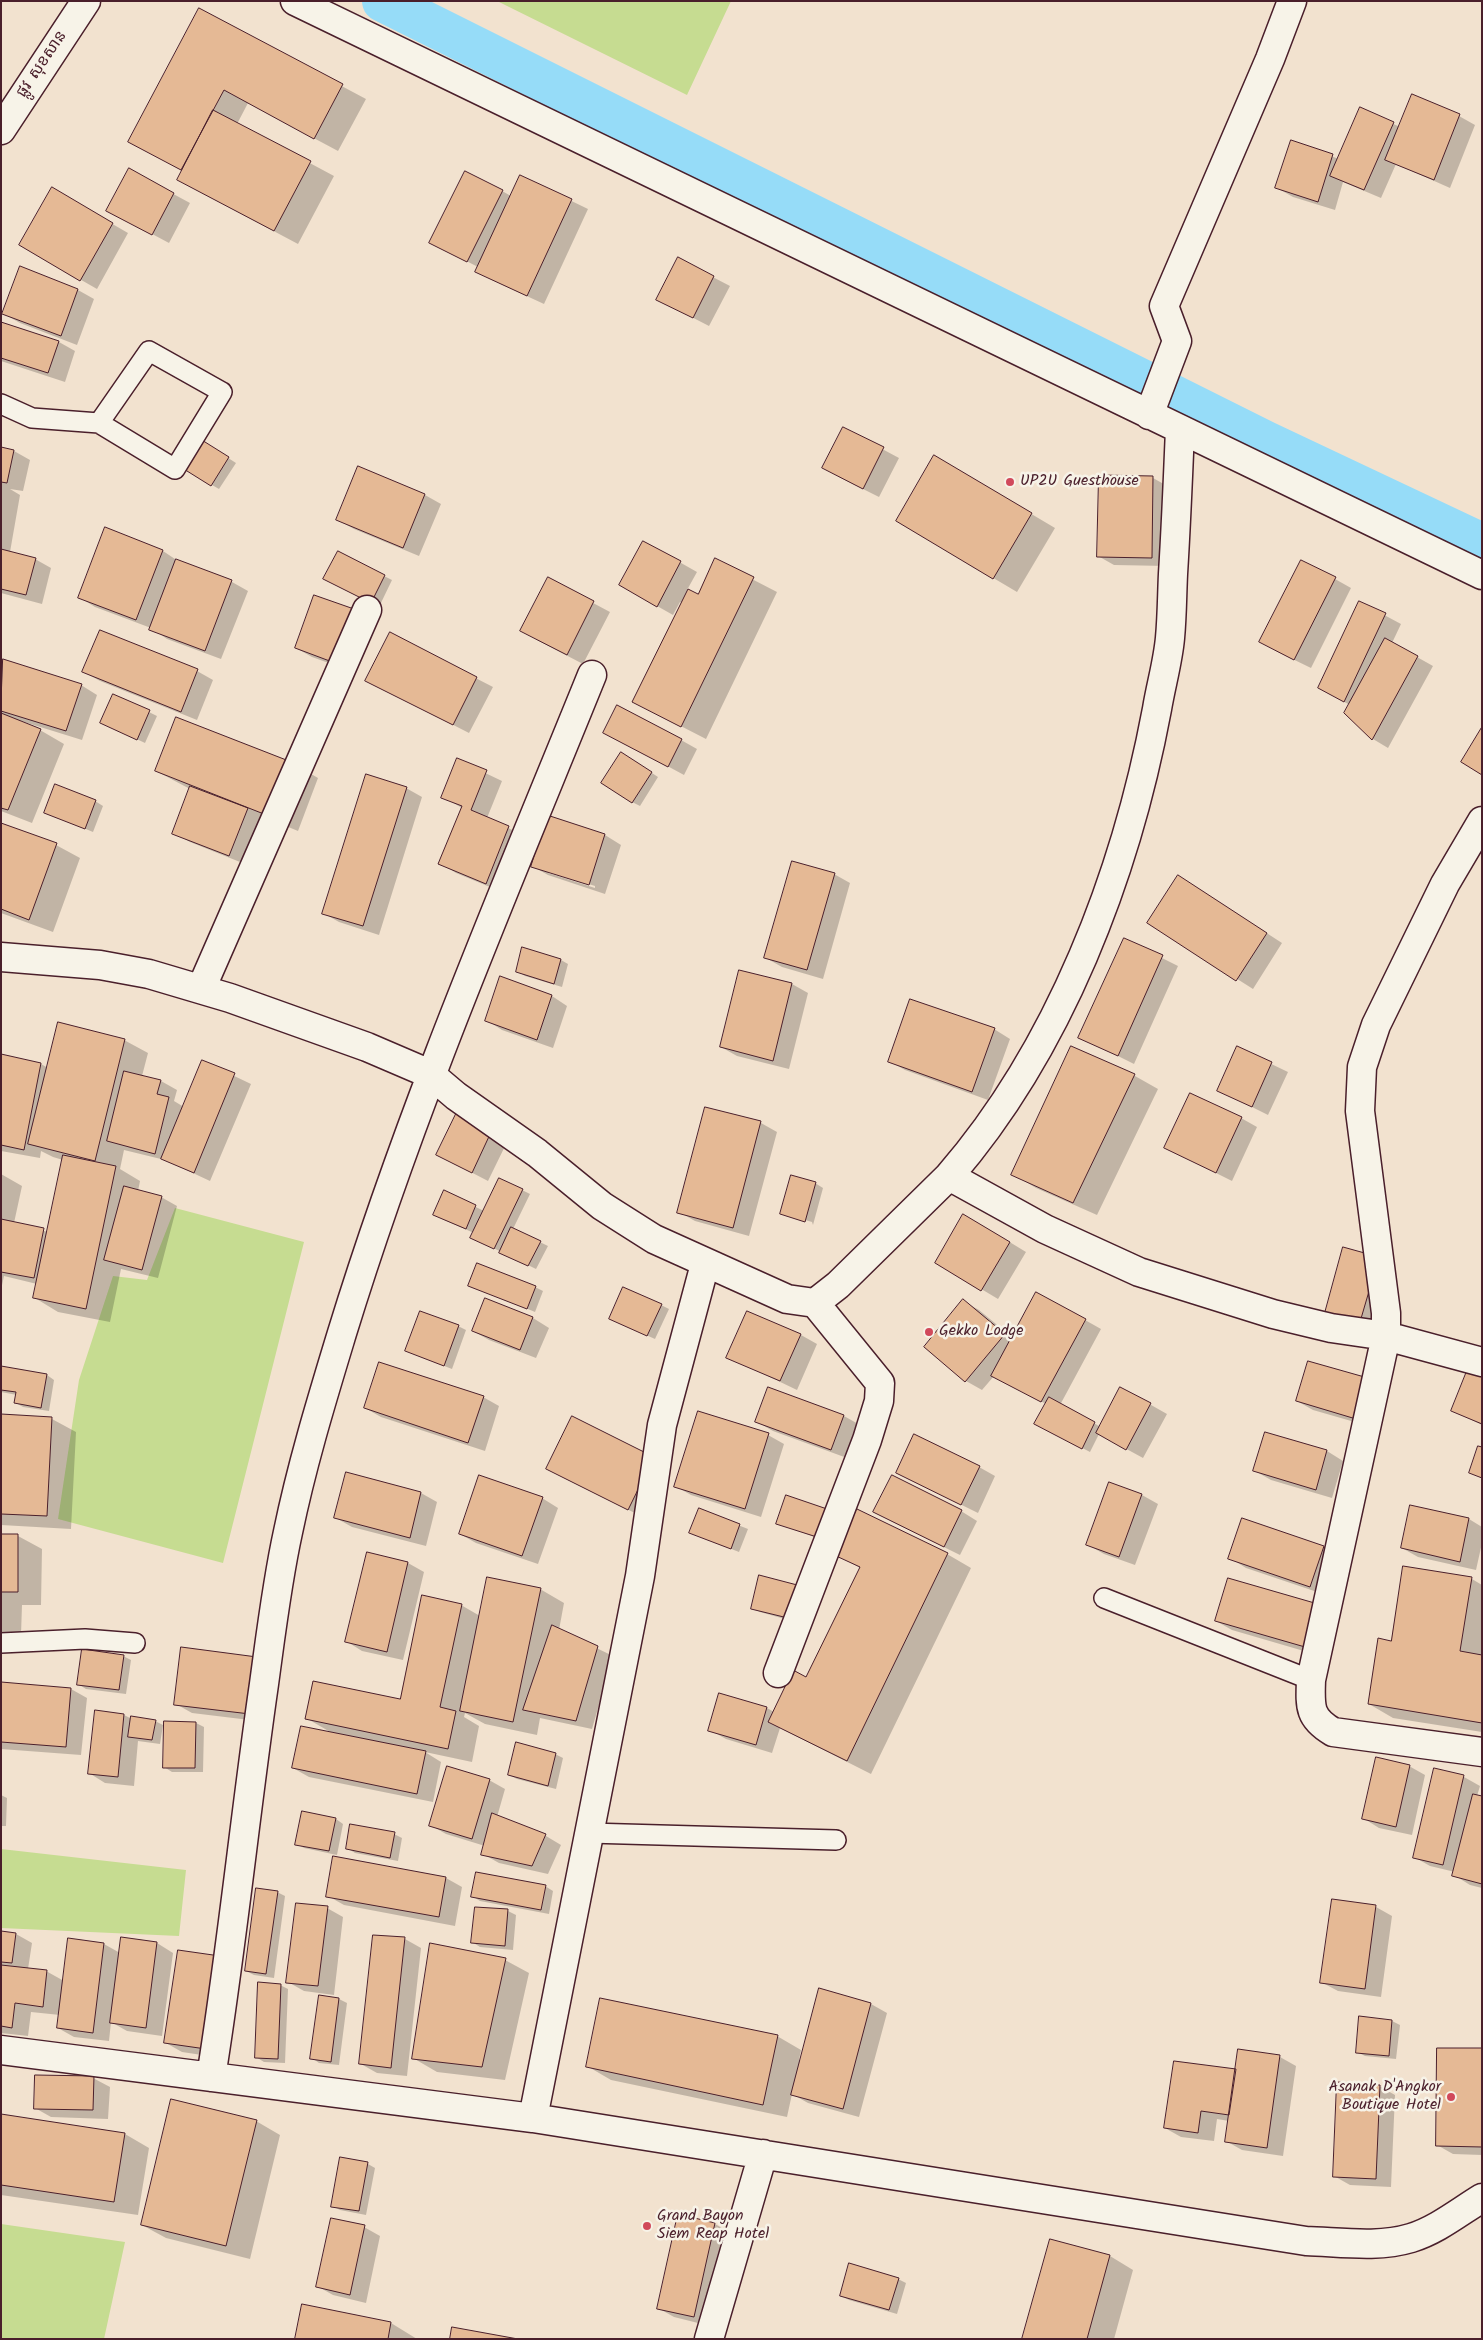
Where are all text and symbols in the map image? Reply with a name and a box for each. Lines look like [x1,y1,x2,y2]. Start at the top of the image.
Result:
street label: ផ្លូវ សុខសាន [14,28,72,102]
place label: UP2U Guesthouse [1020,472,1139,492]
marker: UP2U Guesthouse [1004,476,1016,488]
place label: Gekko Lodge [939,1322,1023,1342]
marker: Gekko Lodge [923,1326,935,1338]
place label: Asanak D'Angkor Boutique Hotel [1328,2078,1441,2116]
marker: Asanak D'Angkor Boutique Hotel [1445,2091,1457,2103]
place label: Grand Bayon Siem Reap Hotel [657,2207,769,2245]
marker: Grand Bayon Siem Reap Hotel [641,2220,653,2232]

